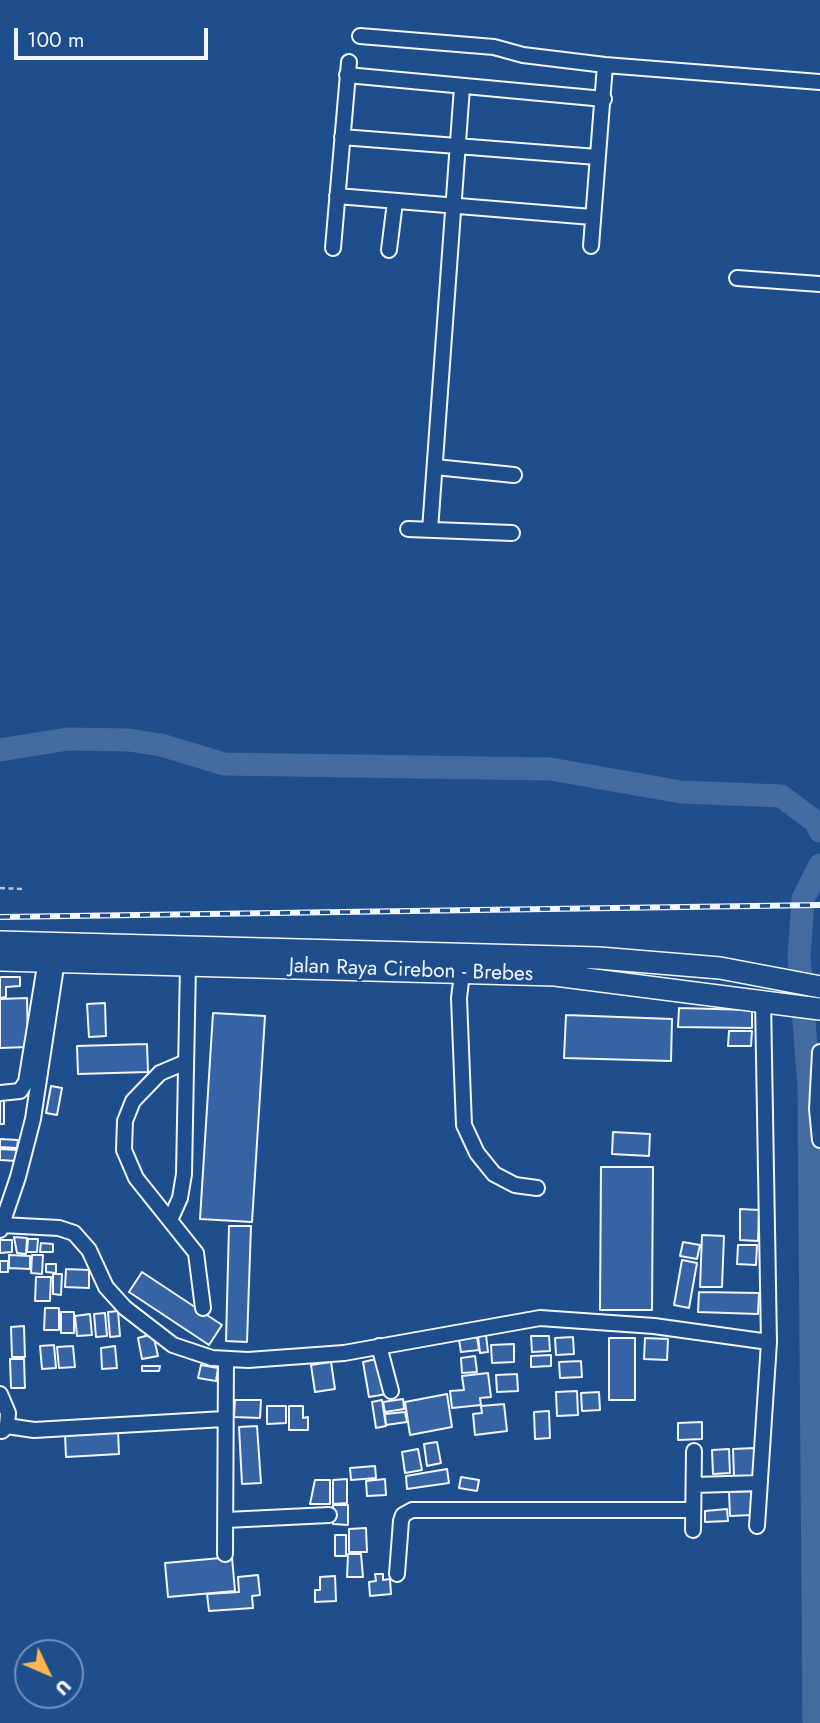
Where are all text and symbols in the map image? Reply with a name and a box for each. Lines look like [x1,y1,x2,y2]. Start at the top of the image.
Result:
scale bar [18,14,212,58]
text: 100 m [27,25,84,55]
street label: Jalan Raya Cirebon - Brebes [288,954,534,988]
north arrow [14,1639,84,1709]
text: U [49,1673,77,1702]

